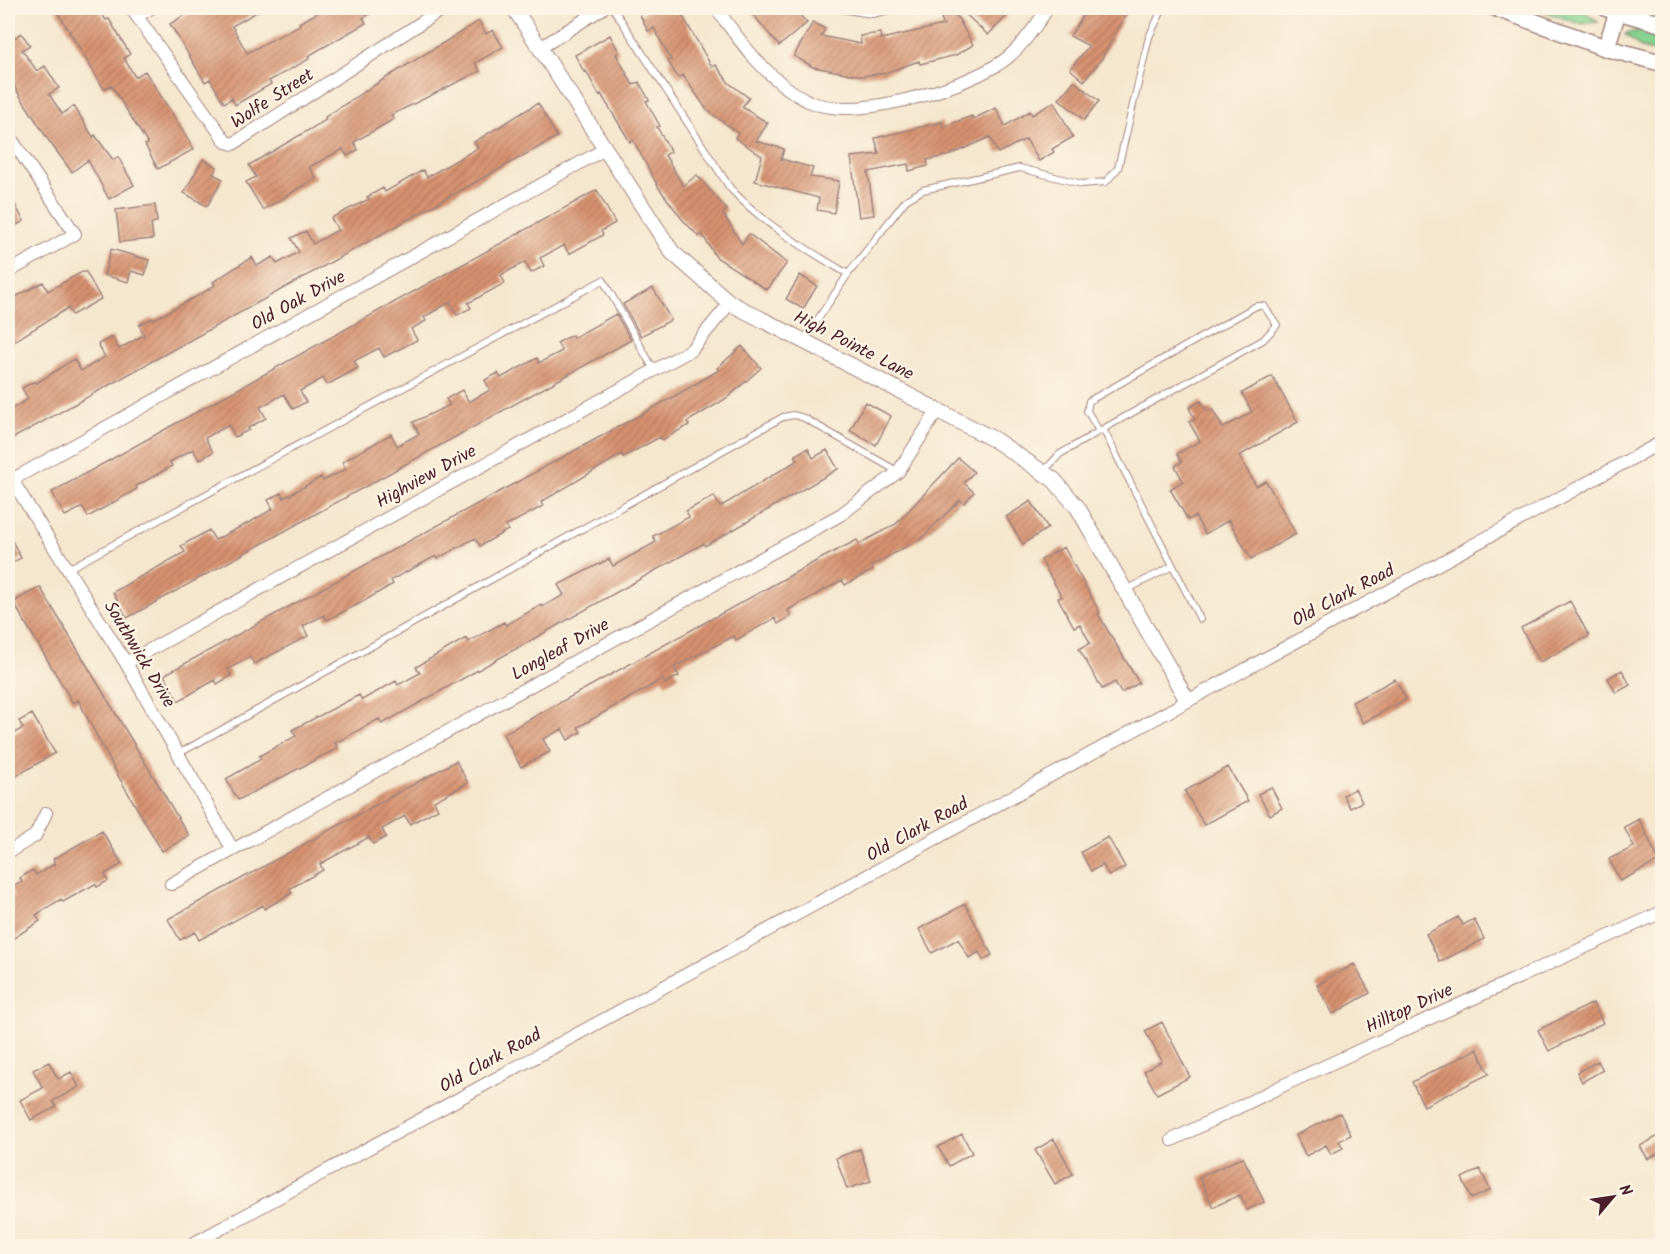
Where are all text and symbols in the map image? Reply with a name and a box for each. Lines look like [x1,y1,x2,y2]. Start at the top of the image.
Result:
street label: Wolfe Street [225,61,321,137]
street label: Old Oak Drive [246,263,351,339]
street label: High Pointe Lane [788,303,919,389]
street label: Highview Drive [371,438,482,517]
street label: Old Clark Road [1287,557,1401,636]
street label: Southwick Drive [95,596,182,714]
street label: Longleaf Drive [506,611,615,689]
street label: Old Clark Road [861,790,975,870]
street label: Hilltop Drive [1361,976,1458,1042]
street label: Old Clark Road [434,1021,548,1101]
north arrow [1583,1167,1643,1227]
text: N [1611,1180,1638,1201]

